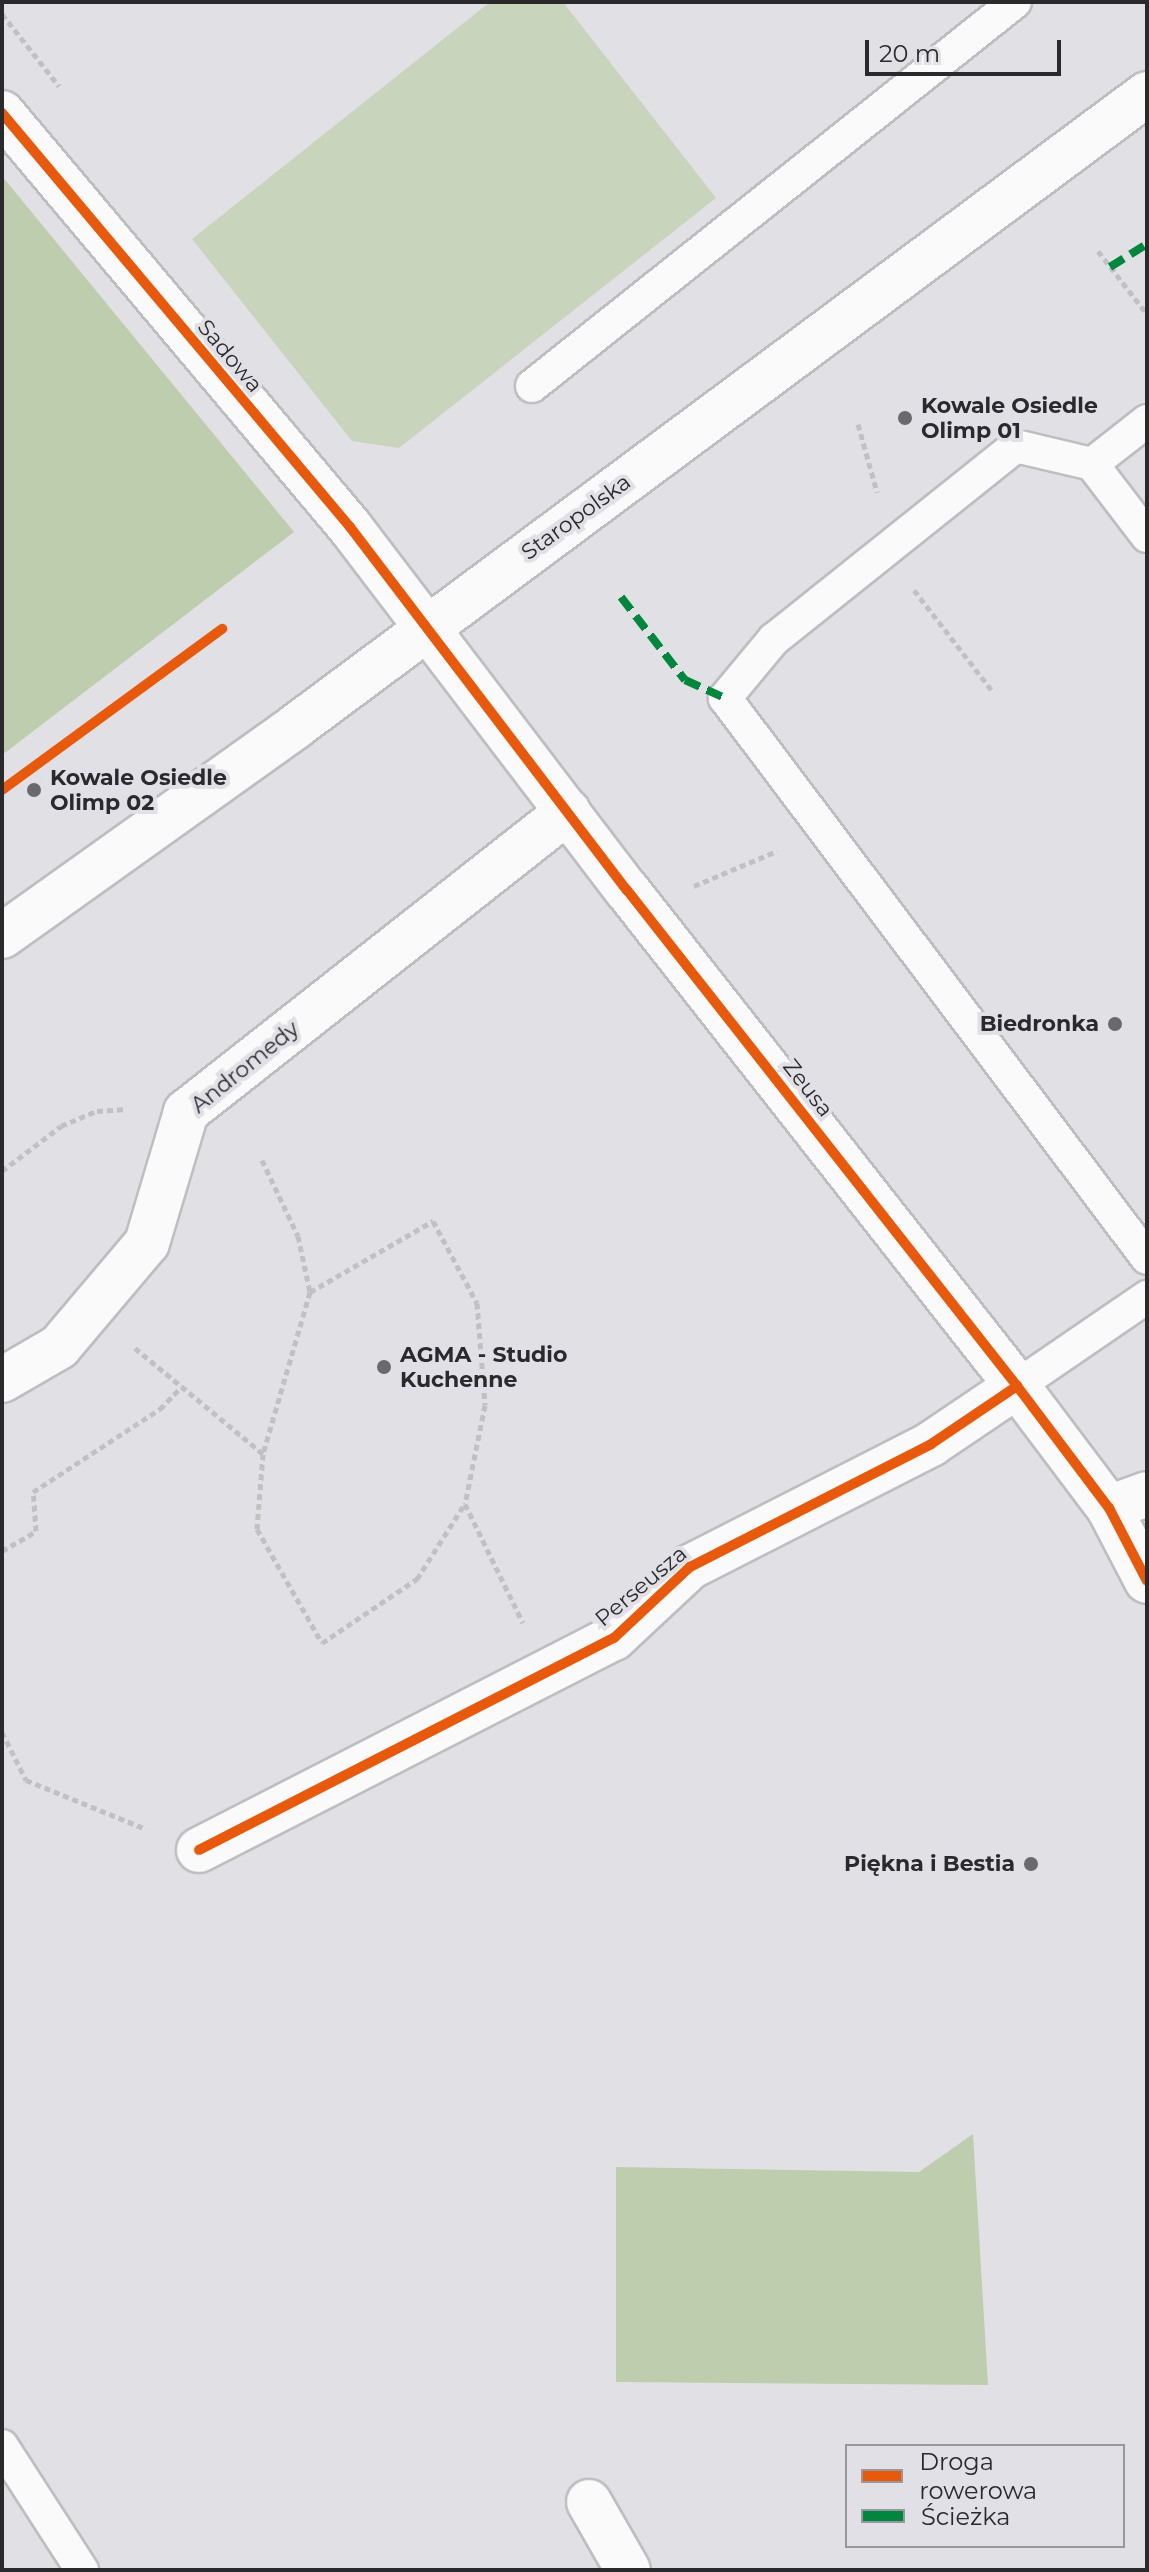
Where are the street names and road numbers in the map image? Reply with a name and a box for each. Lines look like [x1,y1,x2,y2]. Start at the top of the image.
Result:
street label: Sadowa [192,314,268,398]
street label: Staropolska [516,469,636,565]
street label: Andromedy [186,1015,304,1119]
street label: Zeusa [777,1054,839,1122]
street label: Perseusza [590,1540,692,1632]

